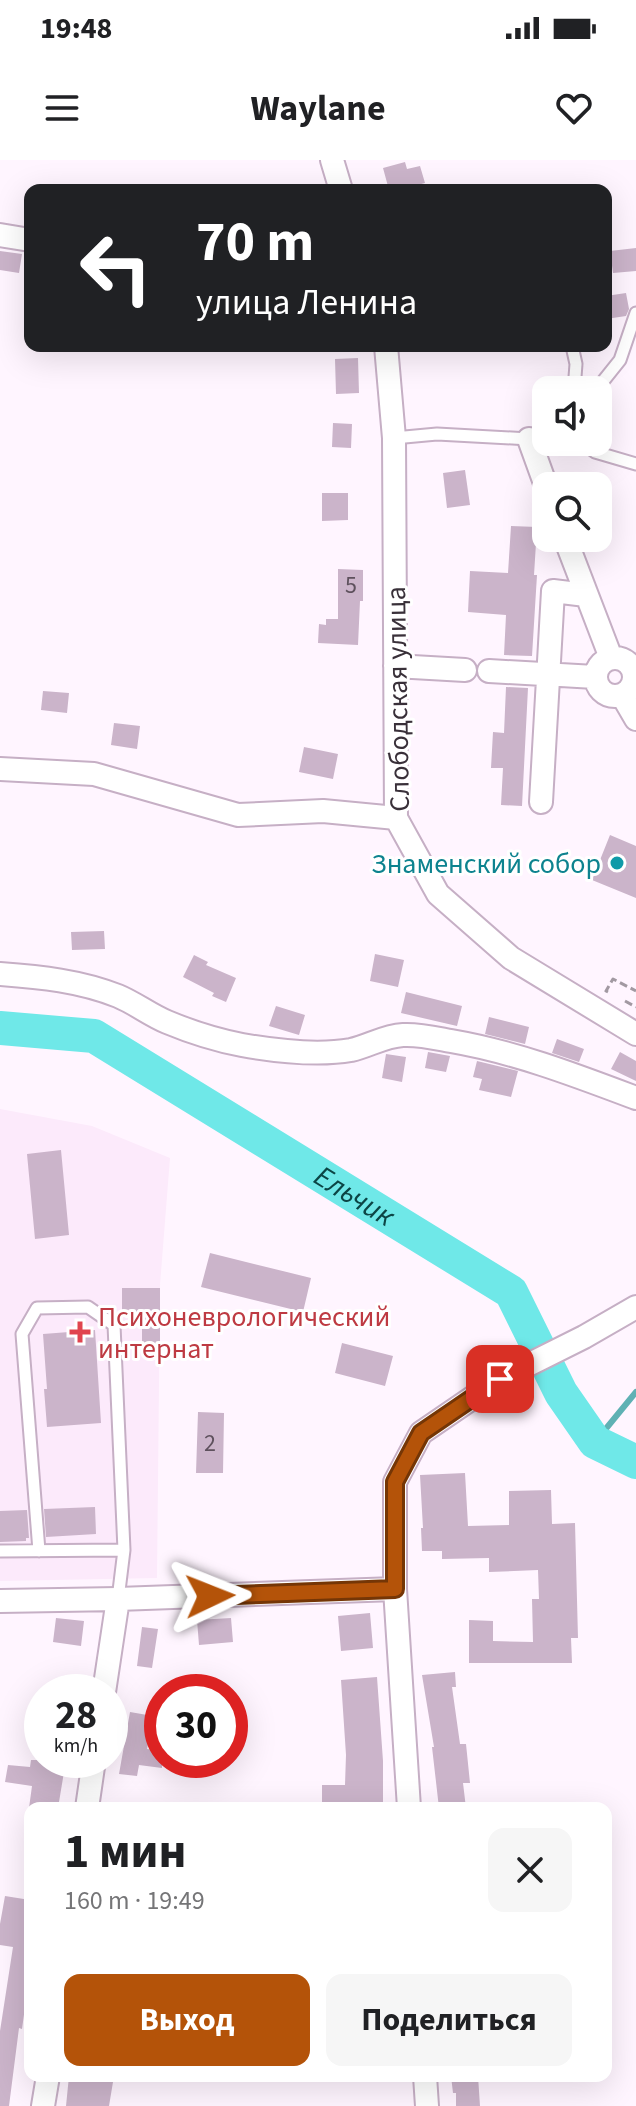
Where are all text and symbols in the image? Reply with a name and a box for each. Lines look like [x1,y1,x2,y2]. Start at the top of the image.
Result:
text: 19:48 [40,7,112,50]
text: Waylane [250,83,386,134]
icon: menu [40,86,84,130]
icon: heart [552,86,596,130]
text: 70 m [196,203,314,282]
icon: left [64,216,168,320]
text: улица Ленина [196,277,417,328]
map controls [532,376,612,552]
button: sound [532,376,612,456]
button: search [532,472,612,552]
house number: 5 [345,568,357,603]
street label: Слободская улица [376,586,420,812]
place label: Знаменский собор [371,844,601,884]
marker: Знаменский собор [608,854,626,872]
water label: Ельчик [306,1155,403,1238]
place label: Психоневрологический интернат [98,1297,390,1369]
marker: Психоневрологический интернат [69,1321,91,1343]
pin [466,1345,534,1413]
icon: arrive [478,1357,522,1401]
house number: 2 [204,1426,216,1461]
position arrow [168,1554,252,1638]
speed limit sign: 30 [144,1674,248,1778]
text: 28 [55,1687,97,1744]
text: km/h [54,1732,98,1760]
text: 1 мин [64,1818,187,1886]
button: close [488,1828,572,1912]
text: 160 m · 19:49 [64,1882,205,1919]
button: Выход [64,1974,310,2066]
button: Поделиться [326,1974,572,2066]

